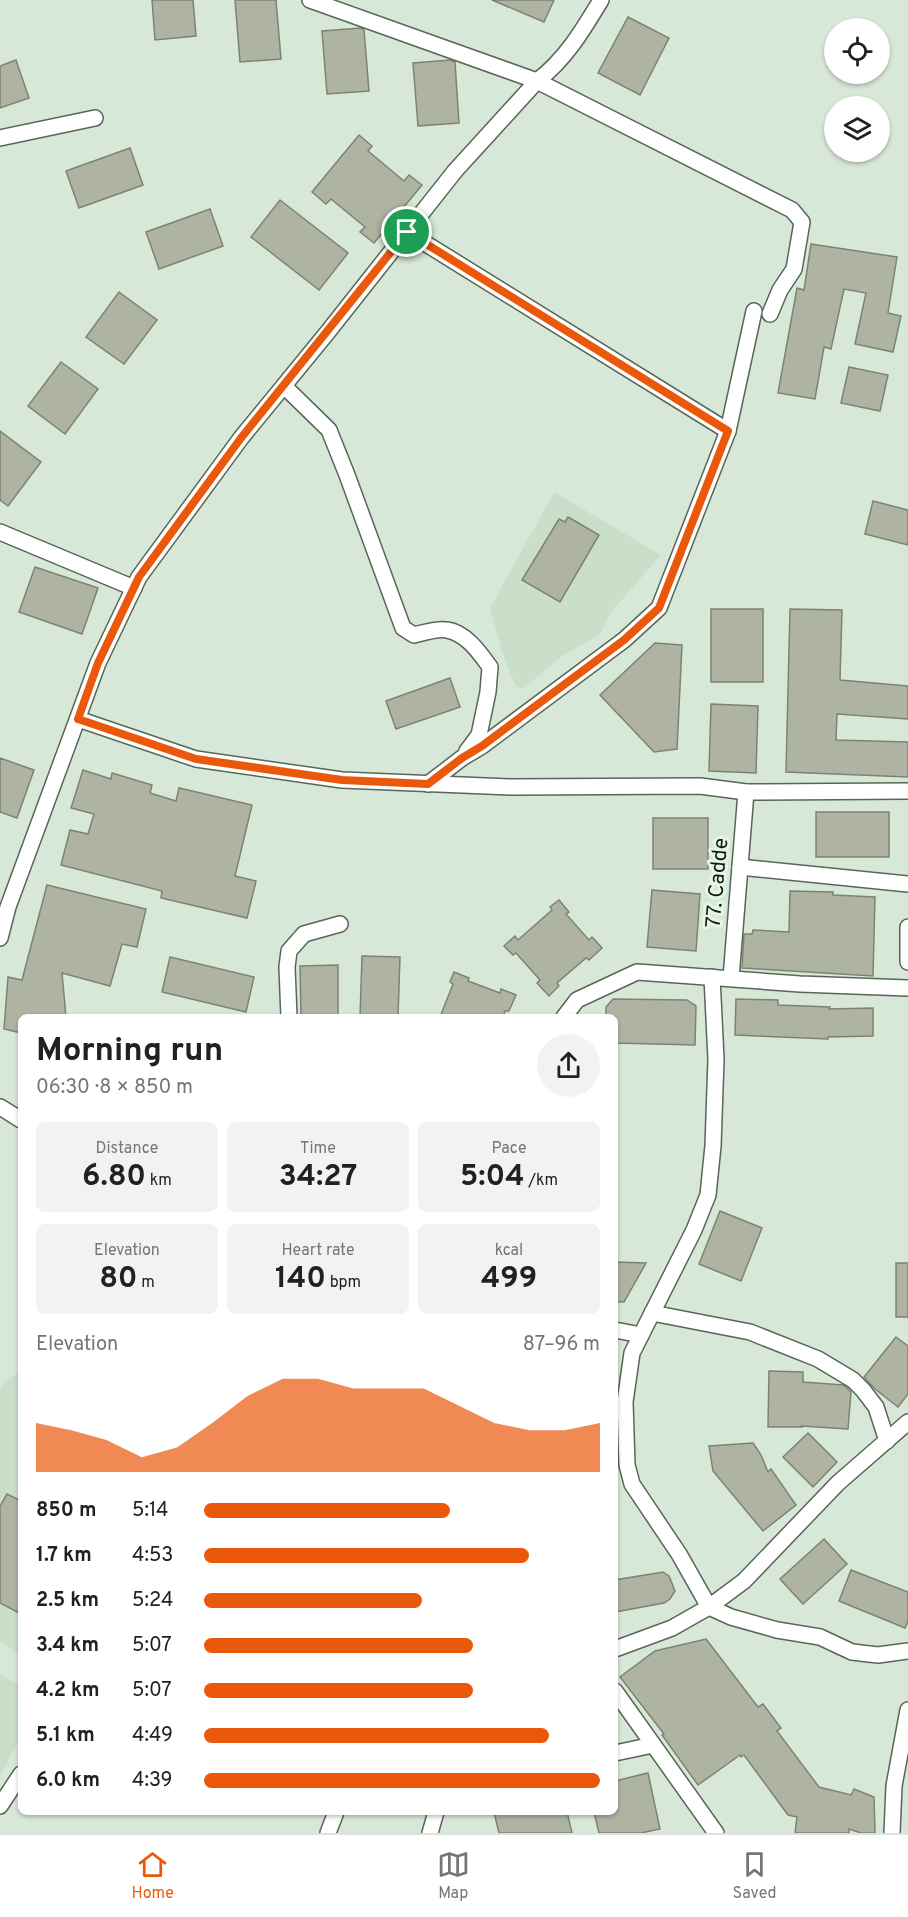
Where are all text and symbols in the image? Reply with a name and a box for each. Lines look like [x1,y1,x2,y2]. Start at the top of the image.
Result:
map controls [824,18,890,162]
button: locate [824,18,890,84]
button: layers [824,96,890,162]
pin [381,206,432,257]
icon: arrive [390,215,423,248]
street label: 77. Cadde [701,837,735,929]
text: Morning run [36,1031,223,1073]
button: share [537,1034,600,1097]
text: 06:30 · 8 × 850 m [36,1075,193,1101]
text: Distance [96,1139,158,1159]
text: Time [300,1139,336,1159]
text: Pace [491,1139,527,1159]
text: 6.80 [82,1159,146,1196]
text: 34:27 [279,1159,357,1196]
text: 5:04 [460,1159,525,1196]
text: km [146,1171,172,1191]
text: /km [525,1171,558,1191]
text: Elevation [94,1241,160,1261]
text: Heart rate [281,1241,355,1261]
text: kcal [495,1241,523,1261]
text: 80 [99,1261,137,1298]
text: 140 [275,1261,326,1298]
text: 499 [481,1261,537,1298]
text: m [137,1273,155,1293]
text: bpm [326,1273,361,1293]
text: Elevation [36,1332,118,1358]
text: 87–96 m [523,1332,600,1358]
text: 850 m [36,1498,96,1524]
text: 5:14 [132,1498,168,1524]
text: 1.7 km [36,1543,92,1569]
text: 4:53 [132,1543,173,1569]
text: 2.5 km [36,1588,99,1614]
text: 5:24 [132,1588,173,1614]
text: 3.4 km [36,1633,99,1659]
text: 5:07 [132,1633,172,1659]
text: 4.2 km [36,1678,100,1704]
text: 5:07 [132,1678,172,1704]
text: 5.1 km [36,1723,95,1749]
text: 4:49 [132,1723,173,1749]
text: 6.0 km [36,1768,100,1794]
text: 4:39 [132,1768,173,1794]
tab: Home [131,1848,174,1904]
tab: Map [437,1848,470,1904]
tab: Saved [733,1848,777,1904]

